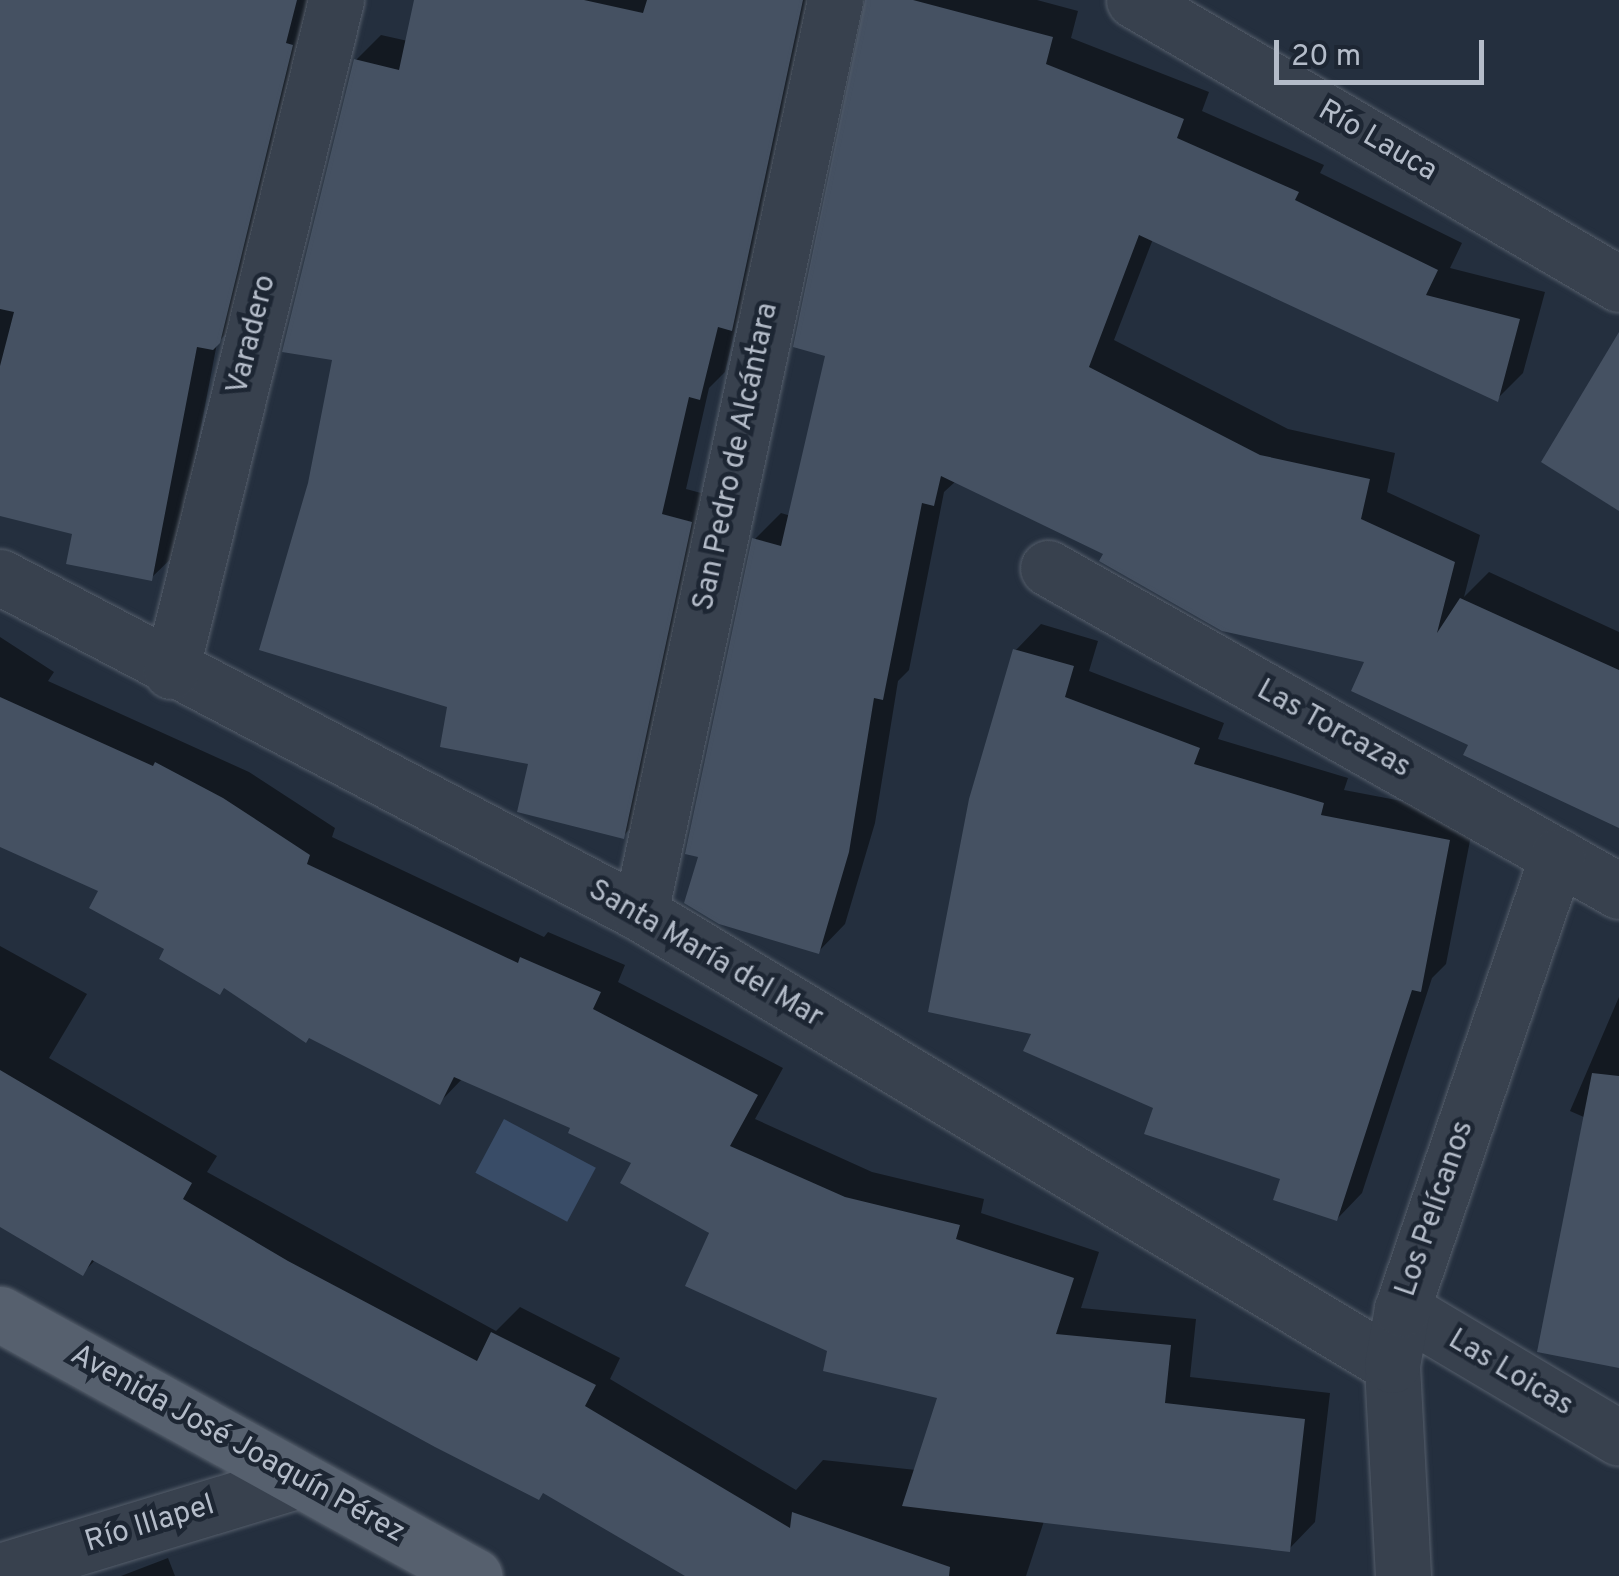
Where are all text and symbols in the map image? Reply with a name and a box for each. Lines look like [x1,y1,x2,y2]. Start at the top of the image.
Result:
scale bar [1279,20,1489,82]
text: 20 m [1291,39,1361,76]
street label: Río Lauca [1311,94,1443,190]
street label: Varadero [221,272,285,398]
street label: San Pedro de Alcántara [687,299,787,615]
street label: Las Torcazas [1249,673,1417,787]
street label: Santa María del Mar [581,873,829,1037]
street label: Los Pelícanos [1389,1116,1483,1302]
street label: Las Loicas [1441,1323,1579,1425]
street label: Avenida José Joaquín Pérez [64,1338,410,1552]
street label: Río Illapel [81,1488,219,1562]

